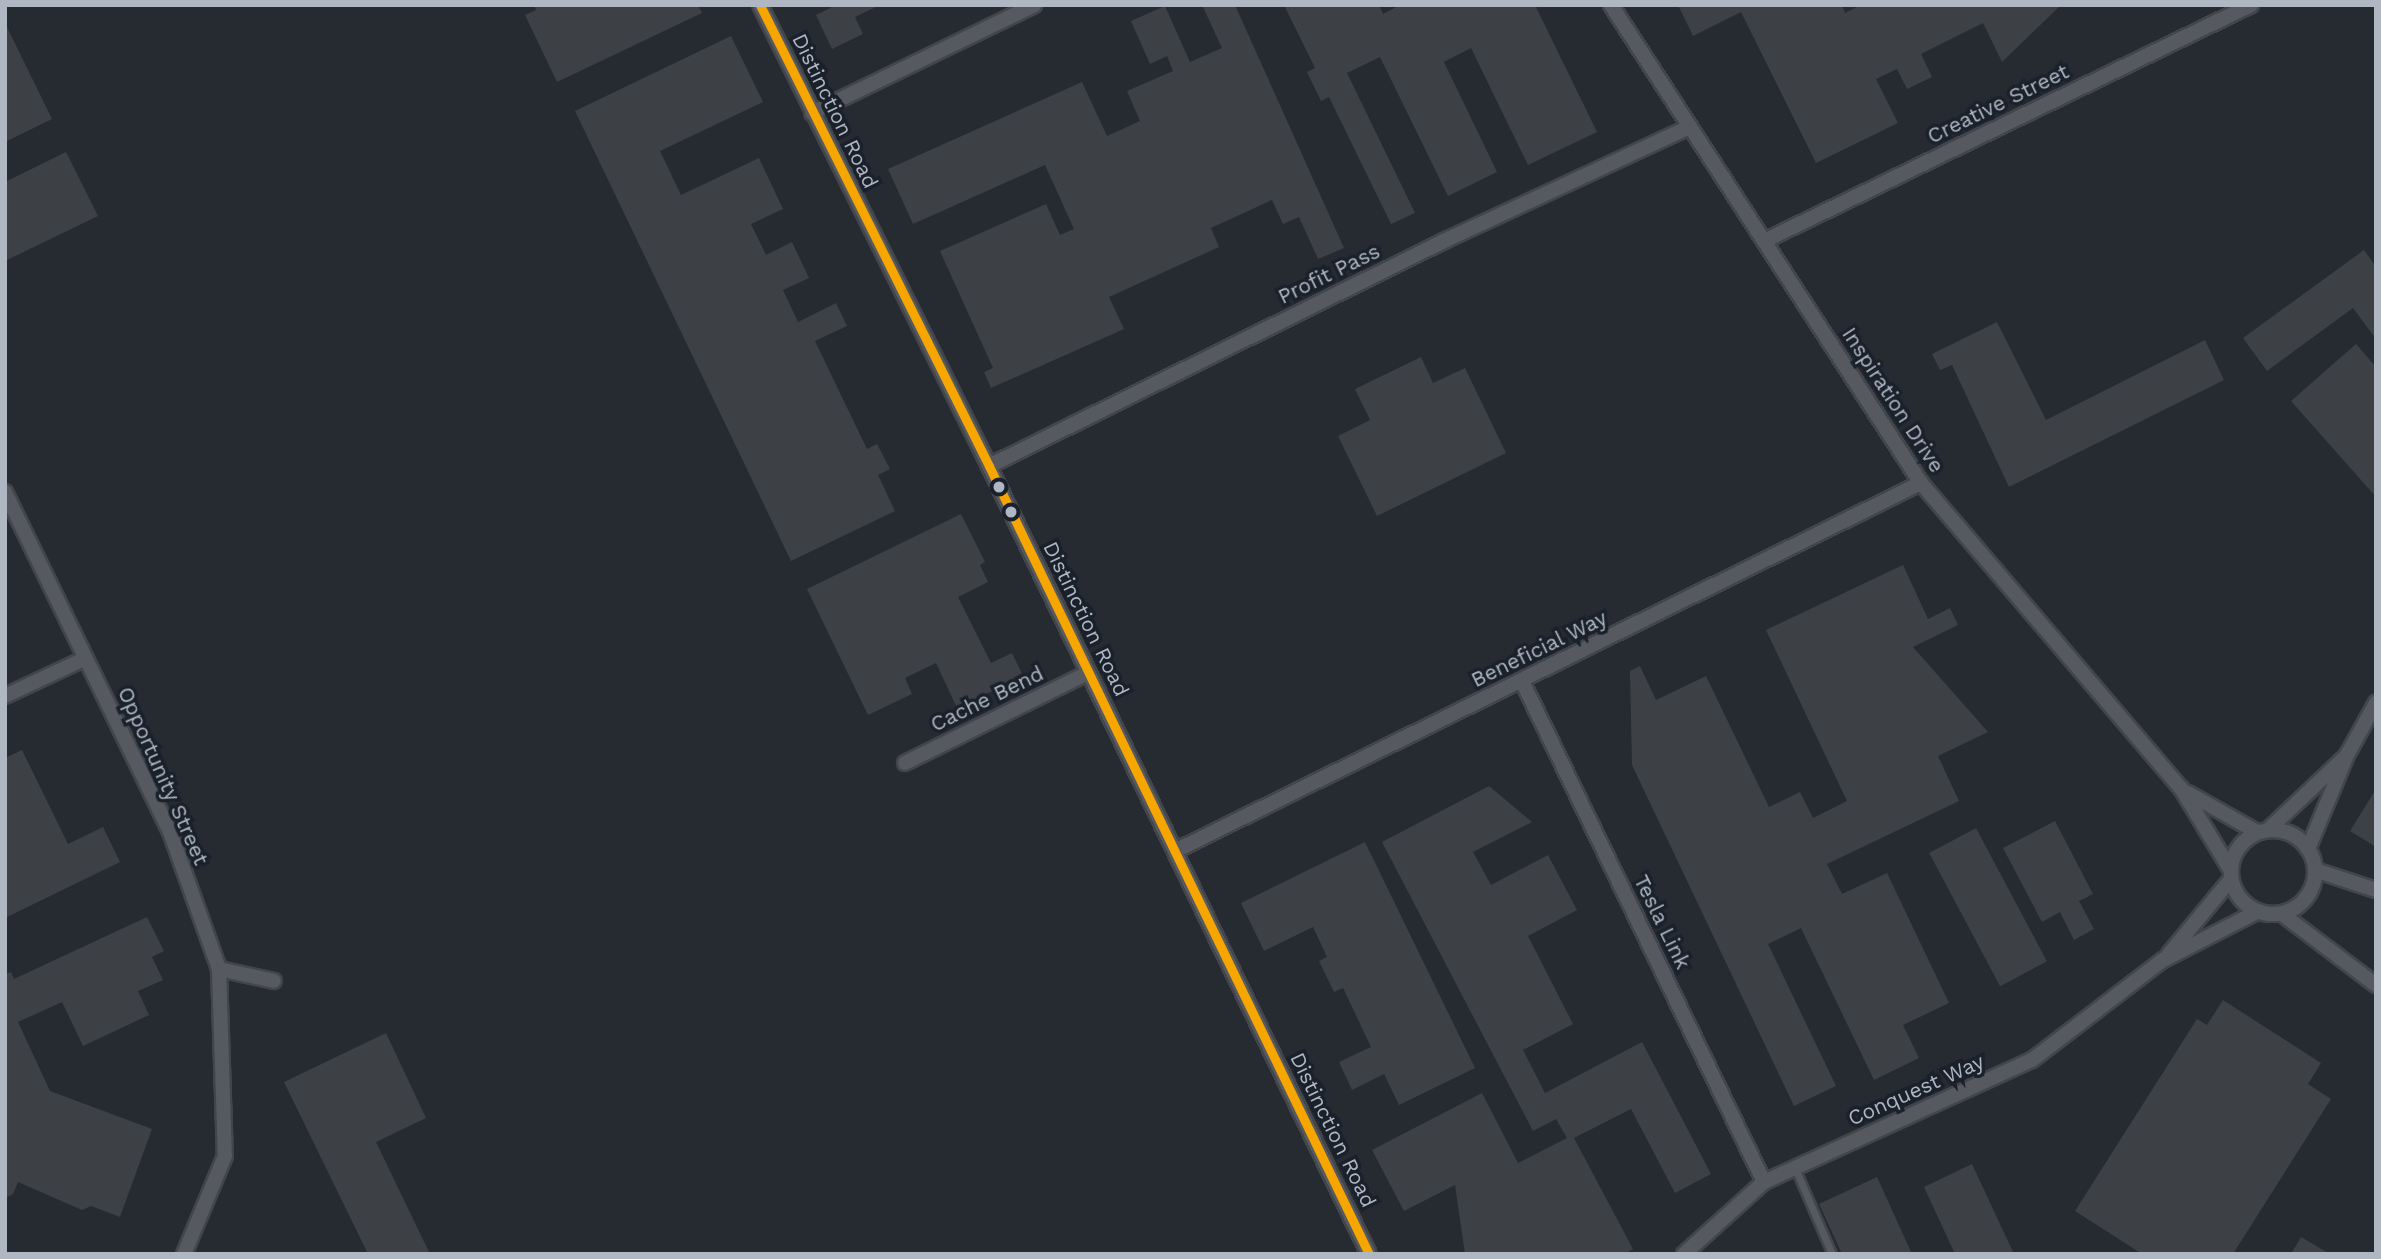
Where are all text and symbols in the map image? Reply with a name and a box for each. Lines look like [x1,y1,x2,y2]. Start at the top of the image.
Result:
street label: Distinction Road [787,29,883,193]
street label: Creative Street [1923,59,2073,149]
street label: Profit Pass [1274,239,1384,309]
street label: Inspiration Drive [1837,323,1949,477]
unlabelled marker [992,480,1006,494]
unlabelled marker [1004,505,1018,519]
street label: Distinction Road [1038,537,1134,701]
street label: Beneficial Way [1467,605,1611,693]
street label: Cache Bend [927,661,1047,737]
street label: Opportunity Street [112,683,214,869]
street label: Tesla Link [1628,871,1696,973]
street label: Distinction Road [1285,1048,1381,1212]
street label: Conquest Way [1844,1049,1988,1131]

